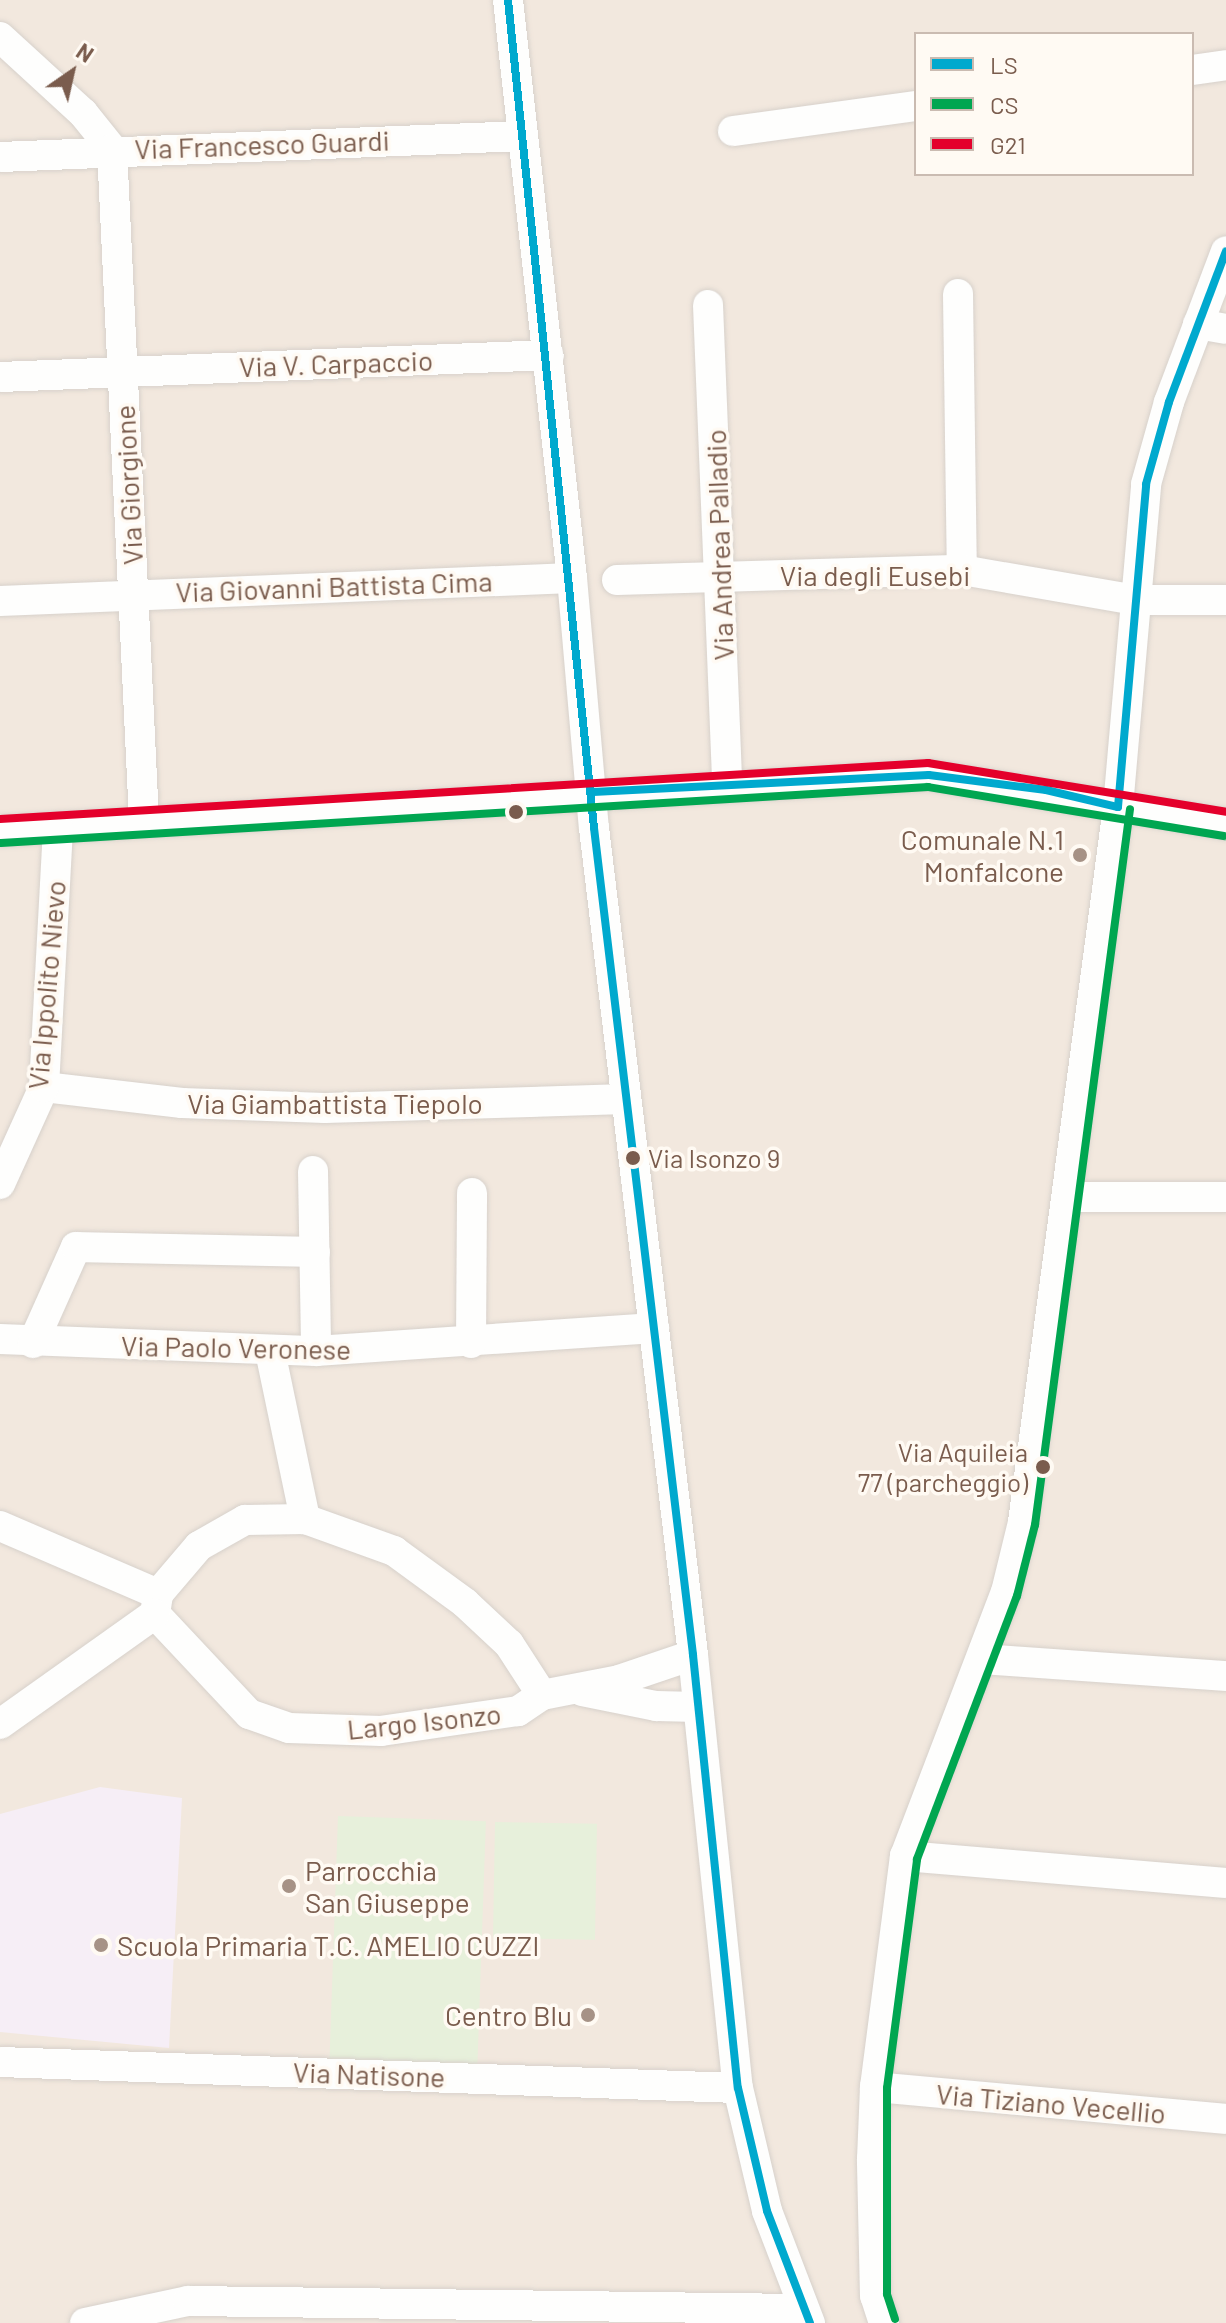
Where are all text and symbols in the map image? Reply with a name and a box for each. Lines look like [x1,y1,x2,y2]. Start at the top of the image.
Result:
north arrow [32,32,112,112]
legend [914,32,1194,176]
text: N [72,37,99,67]
text: LS [990,50,1018,79]
text: CS [990,90,1019,119]
street label: Via Francesco Guardi [134,123,390,165]
text: G21 [990,130,1026,159]
street label: Via V. Carpaccio [238,343,434,383]
street label: Via Giorgione [107,404,149,566]
street label: Via Andrea Palladio [698,429,740,661]
street label: Via degli Eusebi [780,558,970,592]
street label: Via Giovanni Battista Cima [175,564,493,608]
unlabelled marker [508,804,524,820]
place label: Comunale N.1 Monfalcone [901,822,1064,888]
marker: Comunale N.1 Monfalcone [1071,846,1089,864]
street label: Via Ippolito Nievo [20,879,72,1091]
street label: Via Giambattista Tiepolo [187,1086,483,1120]
place label: Via Isonzo 9 [648,1142,780,1174]
marker: Via Isonzo 9 [625,1150,641,1166]
street label: Via Paolo Veronese [121,1328,351,1366]
place label: Via Aquileia 77 (parcheggio) [858,1436,1028,1498]
marker: Via Aquileia 77 (parcheggio) [1035,1459,1051,1475]
street label: Largo Isonzo [345,1696,503,1746]
place label: Parrocchia San Giuseppe [305,1853,470,1919]
marker: Parrocchia San Giuseppe [280,1877,298,1895]
place label: Scuola Primaria T.C. AMELIO CUZZI [117,1928,539,1962]
marker: Scuola Primaria T.C. AMELIO CUZZI [92,1936,110,1954]
place label: Centro Blu [445,1998,572,2032]
marker: Centro Blu [579,2006,597,2024]
street label: Via Natisone [292,2055,446,2093]
street label: Via Tiziano Vecellio [935,2076,1167,2130]

